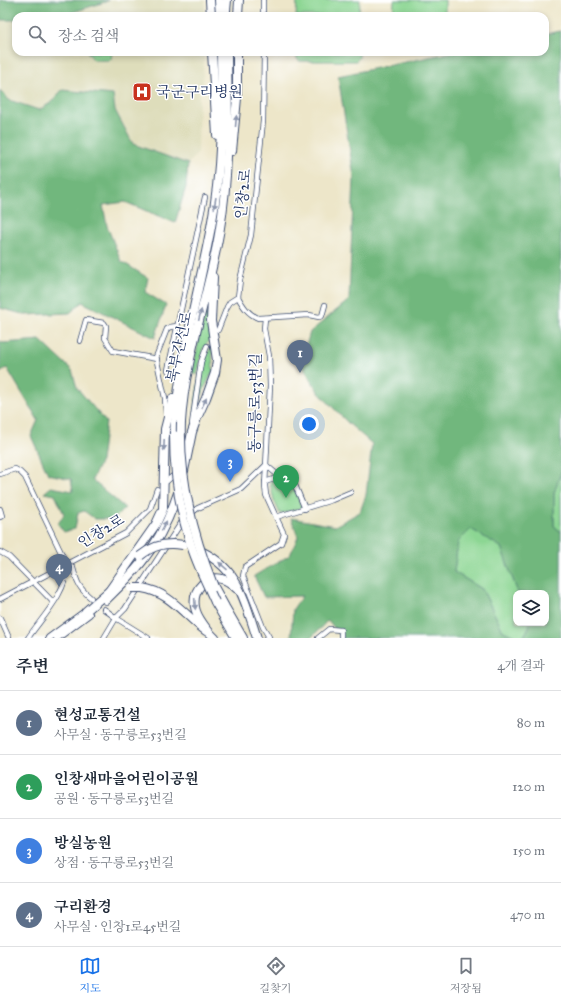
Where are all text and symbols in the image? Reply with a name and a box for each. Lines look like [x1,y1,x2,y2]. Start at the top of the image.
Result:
search box [12,12,549,56]
icon: search [26,23,48,45]
text: 장소 검색 [58,27,119,45]
hospital icon: 국군구리병원 [131,81,153,103]
place label: 국군구리병원 [156,83,243,101]
one-way arrow [232,115,239,127]
street label: 인창2로 [231,167,255,220]
one-way arrow [212,197,218,209]
one-way arrow [198,308,204,321]
street label: 북부간선로 [163,309,195,384]
pin: 1 [287,340,313,373]
street label: 동구릉로53번길 [245,353,265,453]
one-way arrow [201,397,207,408]
your location [299,414,319,434]
one-way arrow [161,439,168,451]
pin: 3 [217,449,243,482]
pin: 2 [273,465,299,498]
street label: 인창2로 [75,510,128,552]
one-way arrow [161,520,168,531]
pin: 4 [46,554,72,587]
one-way arrow [218,561,228,571]
map controls [513,590,549,626]
button: layers [513,590,549,626]
one-way arrow [192,598,198,611]
text: 주변 [16,656,49,677]
text: 4개 결과 [497,658,545,674]
text: 현성교통건설 [54,706,141,724]
text: 1 [26,715,32,731]
text: 80 m [517,715,545,731]
text: 사무실 · 동구릉로53번길 [54,727,187,743]
text: 인창새마을어린이공원 [54,770,199,788]
text: 2 [26,779,32,795]
text: 120 m [512,779,545,795]
text: 공원 · 동구릉로53번길 [54,791,174,807]
text: 방실농원 [54,834,112,852]
text: 3 [26,843,32,859]
text: 150 m [513,843,545,859]
text: 상점 · 동구릉로53번길 [54,855,174,871]
text: 구리환경 [54,898,112,916]
text: 4 [25,907,33,923]
text: 470 m [510,907,545,923]
text: 사무실 · 인창1로45번길 [54,919,181,935]
tab: 지도 [79,955,101,995]
tab: 길찾기 [260,955,292,995]
tab: 저장됨 [450,955,482,995]

